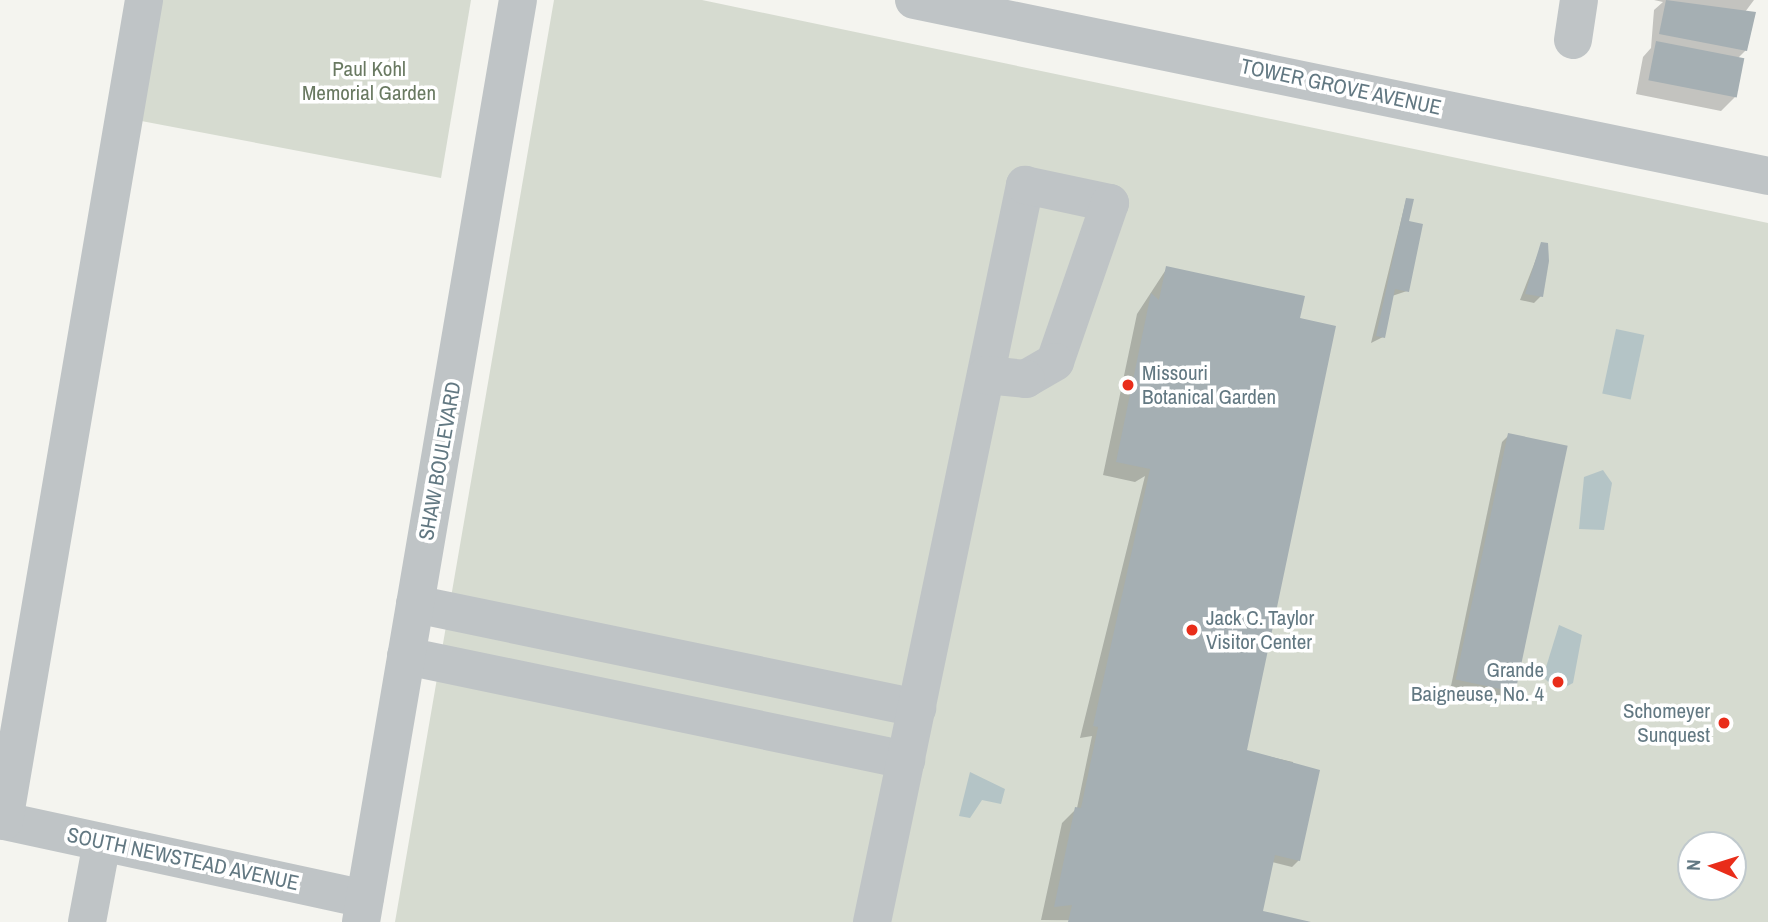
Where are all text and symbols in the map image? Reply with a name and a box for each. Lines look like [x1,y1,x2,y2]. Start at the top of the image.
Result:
street label: TOWER GROVE AVENUE [1238,53,1444,121]
park label: Paul Kohl Memorial Garden [302,56,436,106]
place label: Missouri Botanical Garden [1142,360,1276,410]
marker: Missouri Botanical Garden [1120,377,1136,393]
street label: SHAW BOULEVARD [414,380,466,542]
place label: Jack C. Taylor Visitor Center [1206,605,1314,655]
marker: Jack C. Taylor Visitor Center [1184,622,1200,638]
place label: Grande Baigneuse, No. 4 [1411,657,1544,707]
marker: Grande Baigneuse, No. 4 [1550,674,1566,690]
place label: Schomeyer Sunquest [1623,698,1710,748]
marker: Schomeyer Sunquest [1716,715,1732,731]
street label: SOUTH NEWSTEAD AVENUE [64,822,302,896]
north arrow [1677,831,1747,901]
text: N [1680,859,1706,871]

